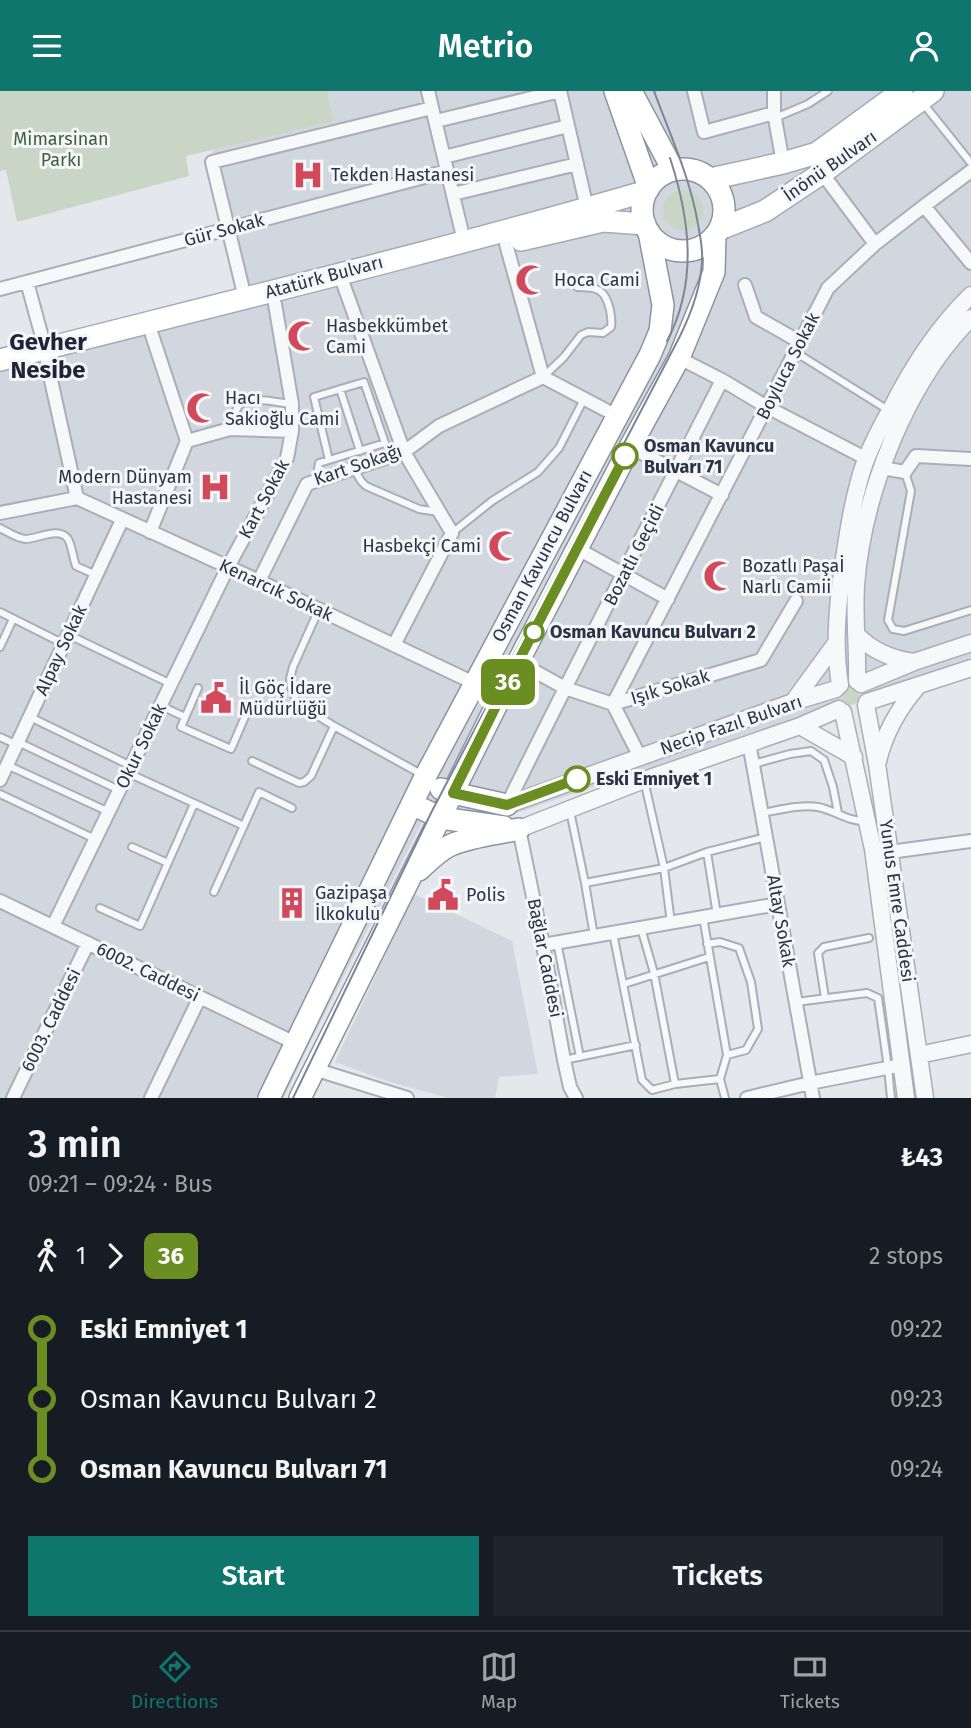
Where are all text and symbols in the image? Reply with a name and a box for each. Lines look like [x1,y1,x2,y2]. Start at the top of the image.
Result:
icon: menu [28,27,66,65]
text: Metrio [438,27,533,65]
icon: person [905,27,943,65]
street label: İnönü Bulvarı [779,126,881,206]
park label: Mimarsinan Parkı [13,128,109,171]
hospital icon: Tekden Hastanesi [291,158,325,192]
place label: Tekden Hastanesi [331,164,474,186]
street label: Gür Sokak [182,209,267,251]
street label: Atatürk Bulvarı [263,251,385,303]
mosque icon: Hoca Cami [514,263,548,297]
place label: Hoca Cami [554,269,640,291]
street label: Boyluca Sokak [752,308,825,423]
place label: Hasbekkümbet Cami [326,315,448,358]
mosque icon: Hasbekkümbet Cami [286,319,320,353]
district label: Gevher Nesibe [9,328,87,384]
place label: Hacı Sakioğlu Cami [225,387,339,430]
mosque icon: Hacı Sakioğlu Cami [185,391,219,425]
place label: Osman Kavuncu Bulvarı 71 [644,435,774,478]
street label: Kart Sokağı [311,440,405,490]
marker: Osman Kavuncu Bulvarı 71 [612,443,638,469]
street label: Kart Sokak [234,455,294,542]
place label: Modern Dünyam Hastanesi [58,466,192,509]
street label: Osman Kavuncu Bulvarı [487,466,597,646]
hospital icon: Modern Dünyam Hastanesi [198,470,232,504]
street label: Bozatlı Geçidi [599,501,669,609]
mosque icon: Hasbekçi Cami [487,529,521,563]
place label: Hasbekçi Cami [363,535,481,557]
street label: Kenarcık Sokak [216,554,337,626]
place label: Bozatlı Paşaİ Narlı Camii [742,555,845,598]
mosque icon: Bozatlı Paşaİ Narlı Camii [702,559,736,593]
street label: Alpay Sokak [30,600,92,699]
place label: Osman Kavuncu Bulvarı 2 [550,621,756,643]
marker: Osman Kavuncu Bulvarı 2 [524,622,544,642]
line badge: 36 [476,659,540,705]
street label: Işık Sokak [628,664,713,709]
text: 36 [495,668,521,696]
place label: İl Göç İdare Müdürlüğü [239,677,332,720]
public building icon: İl Göç İdare Müdürlüğü [199,681,233,715]
street label: Necip Fazıl Bulvarı [657,690,805,760]
street label: Okur Sokak [111,699,171,792]
marker: Eski Emniyet 1 [564,766,590,792]
place label: Eski Emniyet 1 [596,768,712,790]
street label: Yunus Emre Caddesi [875,818,919,984]
street label: Altay Sokak [762,873,800,970]
public building icon: Polis [426,878,460,912]
place label: Gazipaşa İlkokulu [315,882,387,925]
place label: Polis [466,884,505,906]
building icon: Gazipaşa İlkokulu [275,886,309,920]
street label: Bağlar Caddesi [523,896,567,1020]
street label: 6002. Caddesi [93,938,203,1006]
street label: 6003. Caddesi [17,965,85,1075]
text: 3 min [28,1121,122,1167]
text: ₺43 [900,1142,943,1173]
text: 09:21 – 09:24 · Bus [28,1170,212,1198]
icon: walk [28,1237,66,1275]
icon: forward [96,1237,134,1275]
text: 1 [76,1242,86,1270]
text: 36 [158,1242,184,1270]
text: 2 stops [869,1242,943,1270]
text: Eski Emniyet 1 [80,1314,248,1345]
text: 09:22 [890,1315,943,1343]
text: Osman Kavuncu Bulvarı 2 [80,1384,377,1415]
text: 09:23 [890,1385,943,1413]
text: Osman Kavuncu Bulvarı 71 [80,1454,388,1485]
text: 09:24 [890,1455,943,1483]
button: Start [28,1536,479,1616]
button: Tickets [493,1536,943,1616]
tab: Directions [131,1648,218,1713]
tab: Map [480,1648,518,1713]
tab: Tickets [780,1648,840,1713]

